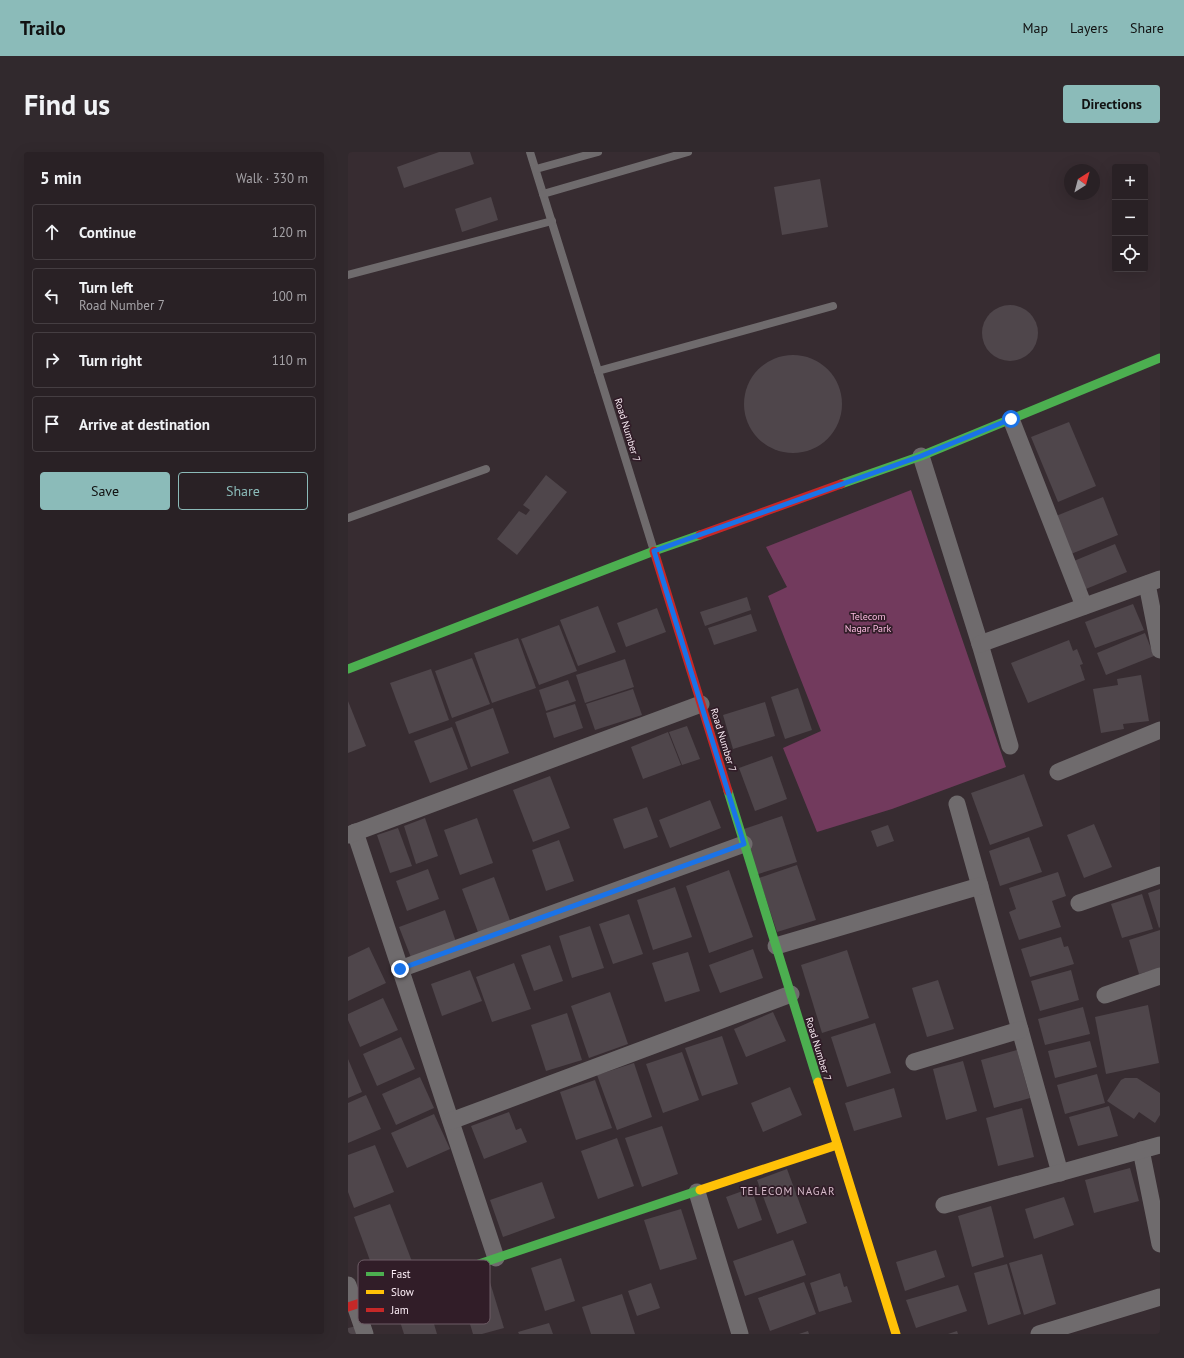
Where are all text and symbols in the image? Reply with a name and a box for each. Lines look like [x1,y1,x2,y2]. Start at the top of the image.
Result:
text: Trailo [20,16,66,40]
text: Map [1022,19,1048,37]
text: Layers [1070,19,1108,37]
text: Share [1130,19,1164,37]
button: Directions [1063,85,1160,123]
text: Find us [24,86,110,123]
north arrow [1064,164,1100,200]
map controls [1112,164,1148,272]
button: + [1112,164,1148,200]
text: 5 min [40,167,81,189]
text: Walk · 330 m [236,170,308,187]
button: − [1112,200,1148,236]
icon: ahead [41,221,63,243]
text: Continue [79,223,136,242]
text: 120 m [272,224,307,241]
button: locate [1112,236,1148,272]
text: Turn left [79,278,133,297]
icon: left [41,285,63,307]
text: 100 m [272,288,307,305]
text: Road Number 7 [79,297,165,314]
icon: right [41,349,63,371]
text: Turn right [79,351,142,370]
text: 110 m [272,352,307,369]
street label: Road Number 7 [612,397,643,464]
route start [1002,410,1020,428]
icon: arrive [41,413,63,435]
text: Arrive at destination [79,415,210,434]
button: Save [40,472,170,510]
button: Share [178,472,308,510]
park label: Telecom Nagar Park [845,610,891,635]
street label: Road Number 7 [708,707,739,774]
route end [391,960,409,978]
street label: Road Number 7 [803,1016,834,1083]
district label: TELECOM NAGAR [740,1184,836,1198]
legend [358,1260,490,1324]
text: Fast [391,1267,411,1281]
text: Slow [391,1285,414,1299]
text: Jam [390,1303,409,1317]

